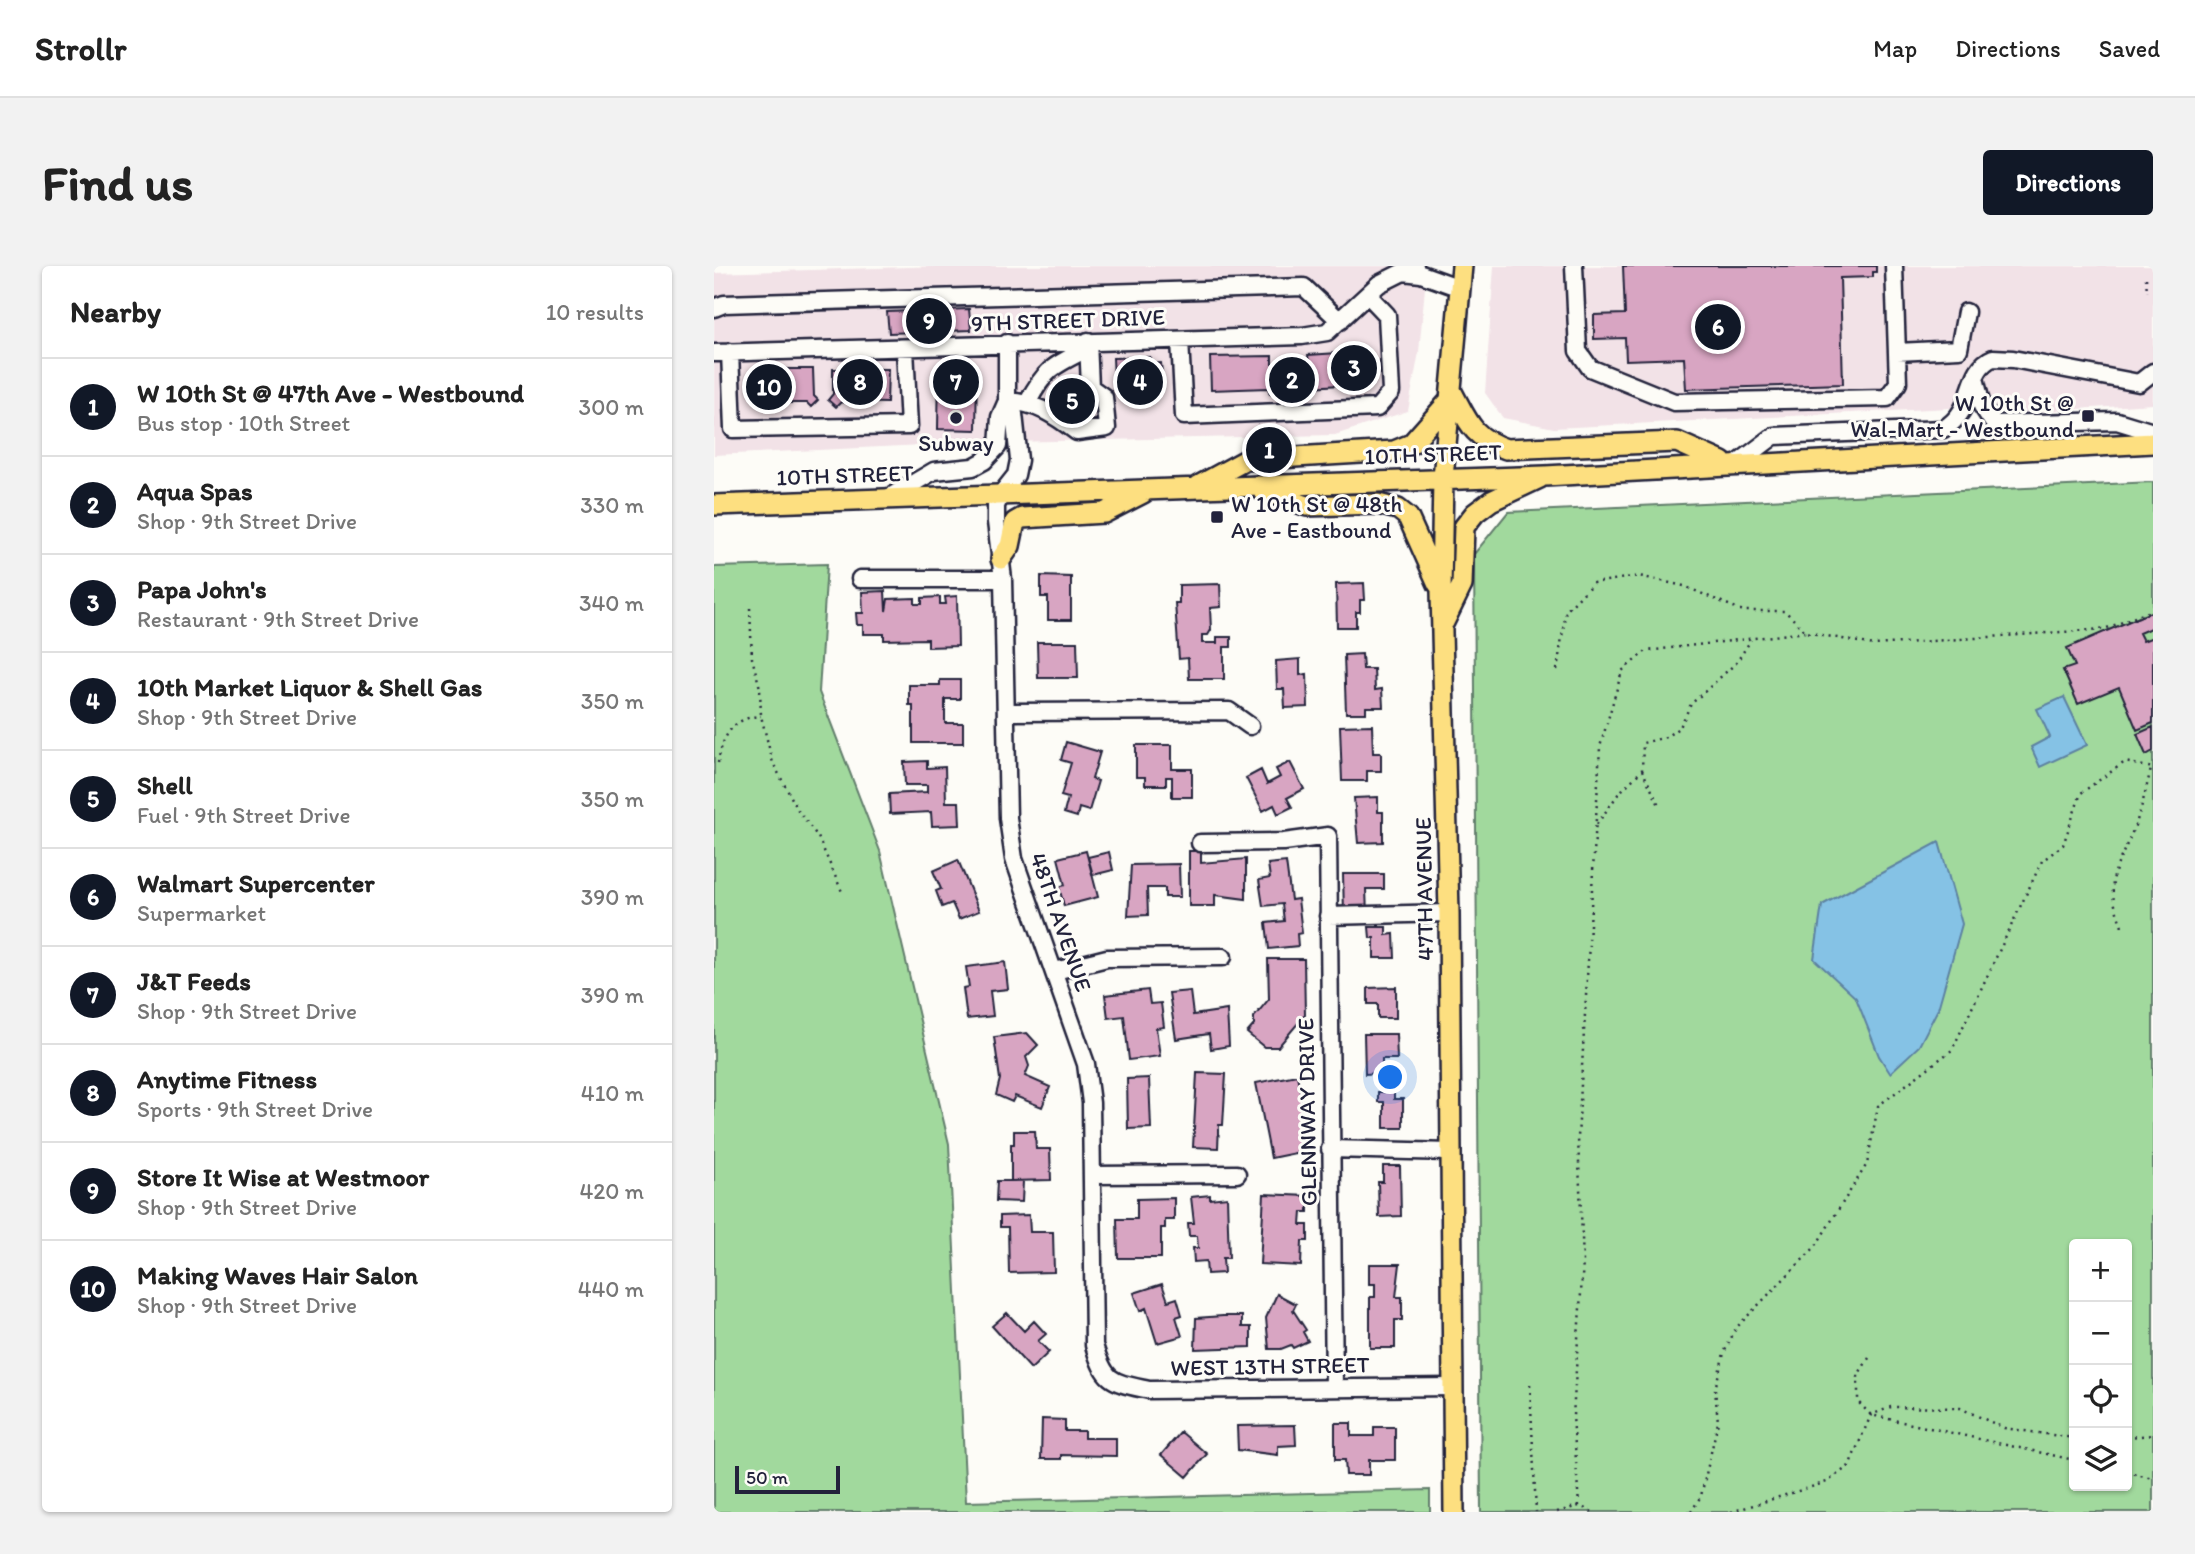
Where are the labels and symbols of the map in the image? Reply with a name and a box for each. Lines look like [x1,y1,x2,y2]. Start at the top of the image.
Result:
pin: 9 [906,295,952,347]
pin: 6 [1695,301,1741,353]
street label: 9TH STREET DRIVE [971,303,1165,337]
pin: 3 [1331,342,1377,394]
pin: 2 [1269,354,1315,406]
pin: 8 [837,356,883,408]
pin: 7 [933,356,979,408]
pin: 4 [1117,356,1163,408]
pin: 10 [746,361,792,413]
pin: 5 [1049,375,1095,427]
place label: W 10th St @ Wal-Mart - Westbound [1850,389,2074,443]
marker: W 10th St @ Wal-Mart - Westbound [2080,408,2096,424]
marker: Subway [948,410,964,426]
pin: 1 [1246,424,1292,476]
place label: Subway [918,429,994,457]
street label: 10TH STREET [1364,438,1502,470]
street label: 10TH STREET [776,459,914,491]
place label: W 10th St @ 48th Ave - Eastbound [1231,490,1403,544]
marker: W 10th St @ 48th Ave - Eastbound [1209,509,1225,525]
street label: 47TH AVENUE [1409,817,1439,961]
street label: 48TH AVENUE [1024,849,1098,995]
street label: GLENNWAY DRIVE [1291,1018,1323,1206]
your location [1373,1060,1407,1094]
street label: WEST 13TH STREET [1170,1350,1370,1382]
scale bar [735,1463,840,1495]

